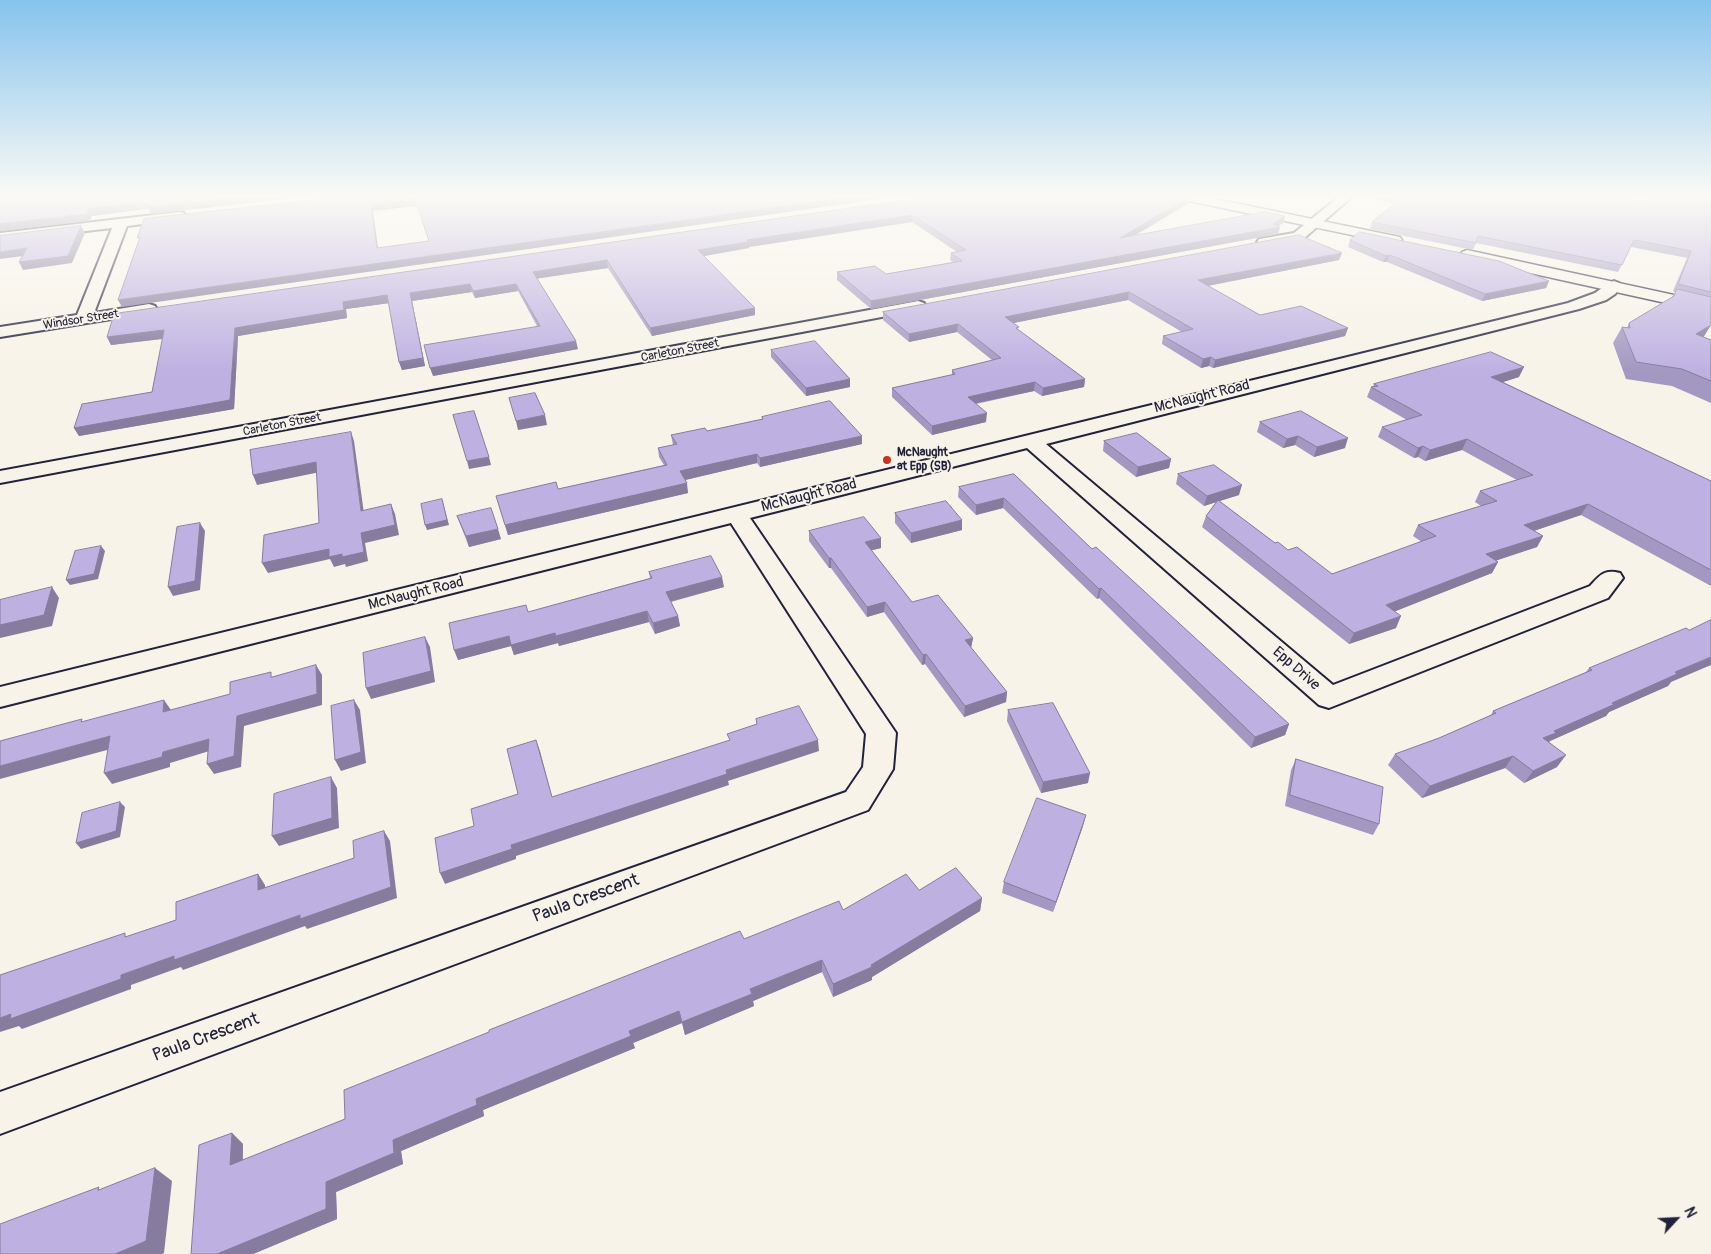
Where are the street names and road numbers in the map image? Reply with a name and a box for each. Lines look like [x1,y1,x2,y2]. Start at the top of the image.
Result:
street label: Windsor Street [42,307,120,333]
street label: Carleton Street [640,336,720,366]
street label: McNaught Road [1152,376,1252,418]
street label: Carleton Street [242,410,322,440]
street label: McNaught Road [759,475,859,517]
street label: McNaught Road [366,573,466,615]
street label: Epp Drive [1268,643,1324,695]
street label: Paula Crescent [530,870,642,928]
street label: Paula Crescent [150,1009,262,1067]

